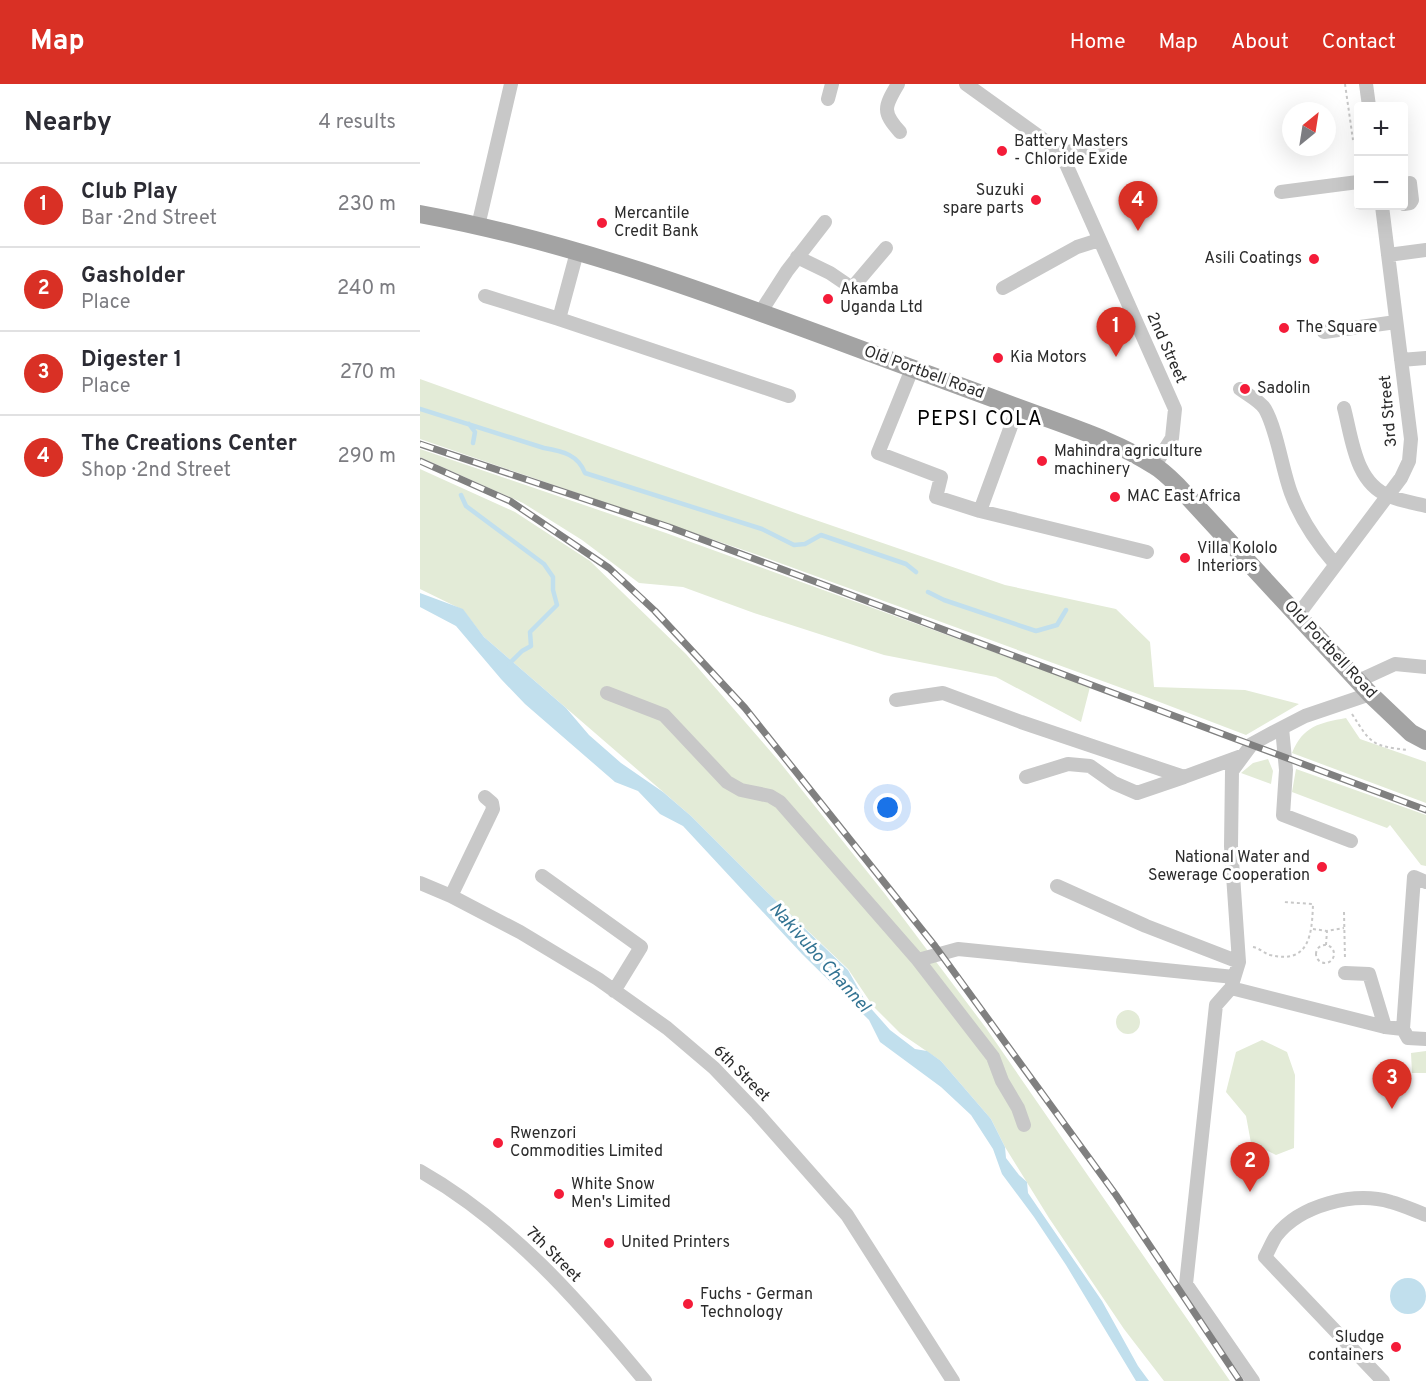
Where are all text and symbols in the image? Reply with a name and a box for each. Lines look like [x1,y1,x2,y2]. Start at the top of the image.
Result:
text: Map [30,24,85,60]
text: Home [1070,29,1126,56]
text: Map [1159,29,1198,56]
text: About [1231,29,1289,56]
text: Contact [1322,29,1396,56]
north arrow [1282,102,1336,156]
map controls [1354,102,1408,210]
button: + [1354,102,1408,156]
text: Nearby [24,107,112,140]
text: 4 results [319,110,396,136]
place label: Battery Masters - Chloride Exide [1014,132,1128,170]
marker: Battery Masters - Chloride Exide [995,144,1009,158]
button: − [1354,156,1408,210]
text: Club Play [81,179,178,206]
place label: Suzuki spare parts [943,181,1024,219]
pin: 4 [1118,182,1158,231]
text: 1 [40,192,48,218]
text: 230 m [337,192,396,218]
marker: Suzuki spare parts [1029,193,1043,207]
place label: Mercantile Credit Bank [614,204,699,242]
text: Bar · 2nd Street [81,206,217,232]
marker: Mercantile Credit Bank [595,216,609,230]
place label: Asili Coatings [1204,249,1302,269]
marker: Asili Coatings [1307,252,1321,266]
text: Gasholder [81,263,185,290]
text: 2 [37,276,50,302]
text: 240 m [337,276,396,302]
place label: Akamba Uganda Ltd [840,280,923,318]
text: Place [81,290,131,316]
marker: Akamba Uganda Ltd [821,292,835,306]
pin: 1 [1096,308,1136,357]
street label: 2nd Street [1141,309,1191,387]
place label: The Square [1296,318,1377,338]
marker: The Square [1277,321,1291,335]
street label: Old Portbell Road [861,342,987,404]
text: Digester 1 [81,347,182,374]
place label: Kia Motors [1010,348,1087,368]
marker: Kia Motors [991,351,1005,365]
text: 3 [38,360,50,386]
text: 270 m [340,360,396,386]
text: Place [81,374,131,400]
street label: 3rd Street [1376,374,1402,448]
place label: Sadolin [1257,379,1310,399]
marker: Sadolin [1238,382,1252,396]
district label: PEPSI COLA [917,407,1043,433]
text: The Creations Center [81,431,297,458]
place label: Mahindra agriculture machinery [1054,442,1202,480]
text: 4 [37,444,50,470]
text: 290 m [338,444,396,470]
marker: Mahindra agriculture machinery [1035,454,1049,468]
text: Shop · 2nd Street [81,458,231,484]
place label: MAC East Africa [1127,487,1241,507]
marker: MAC East Africa [1108,490,1122,504]
place label: Villa Kololo Interiors [1197,539,1277,577]
marker: Villa Kololo Interiors [1178,551,1192,565]
street label: Old Portbell Road [1279,597,1381,703]
your location [873,793,902,822]
place label: National Water and Sewerage Cooperation [1148,848,1310,886]
marker: National Water and Sewerage Cooperation [1315,860,1329,874]
water label: Nakivubo Channel [763,898,875,1019]
street label: 6th Street [708,1041,774,1107]
pin: 3 [1372,1060,1412,1109]
place label: Rwenzori Commodities Limited [510,1124,663,1162]
marker: Rwenzori Commodities Limited [491,1136,505,1150]
pin: 2 [1230,1142,1270,1192]
place label: White Snow Men's Limited [571,1175,671,1213]
marker: White Snow Men's Limited [552,1187,566,1201]
street label: 7th Street [521,1223,585,1287]
place label: United Printers [621,1233,730,1253]
marker: United Printers [602,1236,616,1250]
place label: Fuchs - German Technology [700,1285,813,1323]
marker: Fuchs - German Technology [681,1297,695,1311]
place label: Sludge containers [1308,1328,1384,1366]
marker: Sludge containers [1389,1340,1403,1354]

